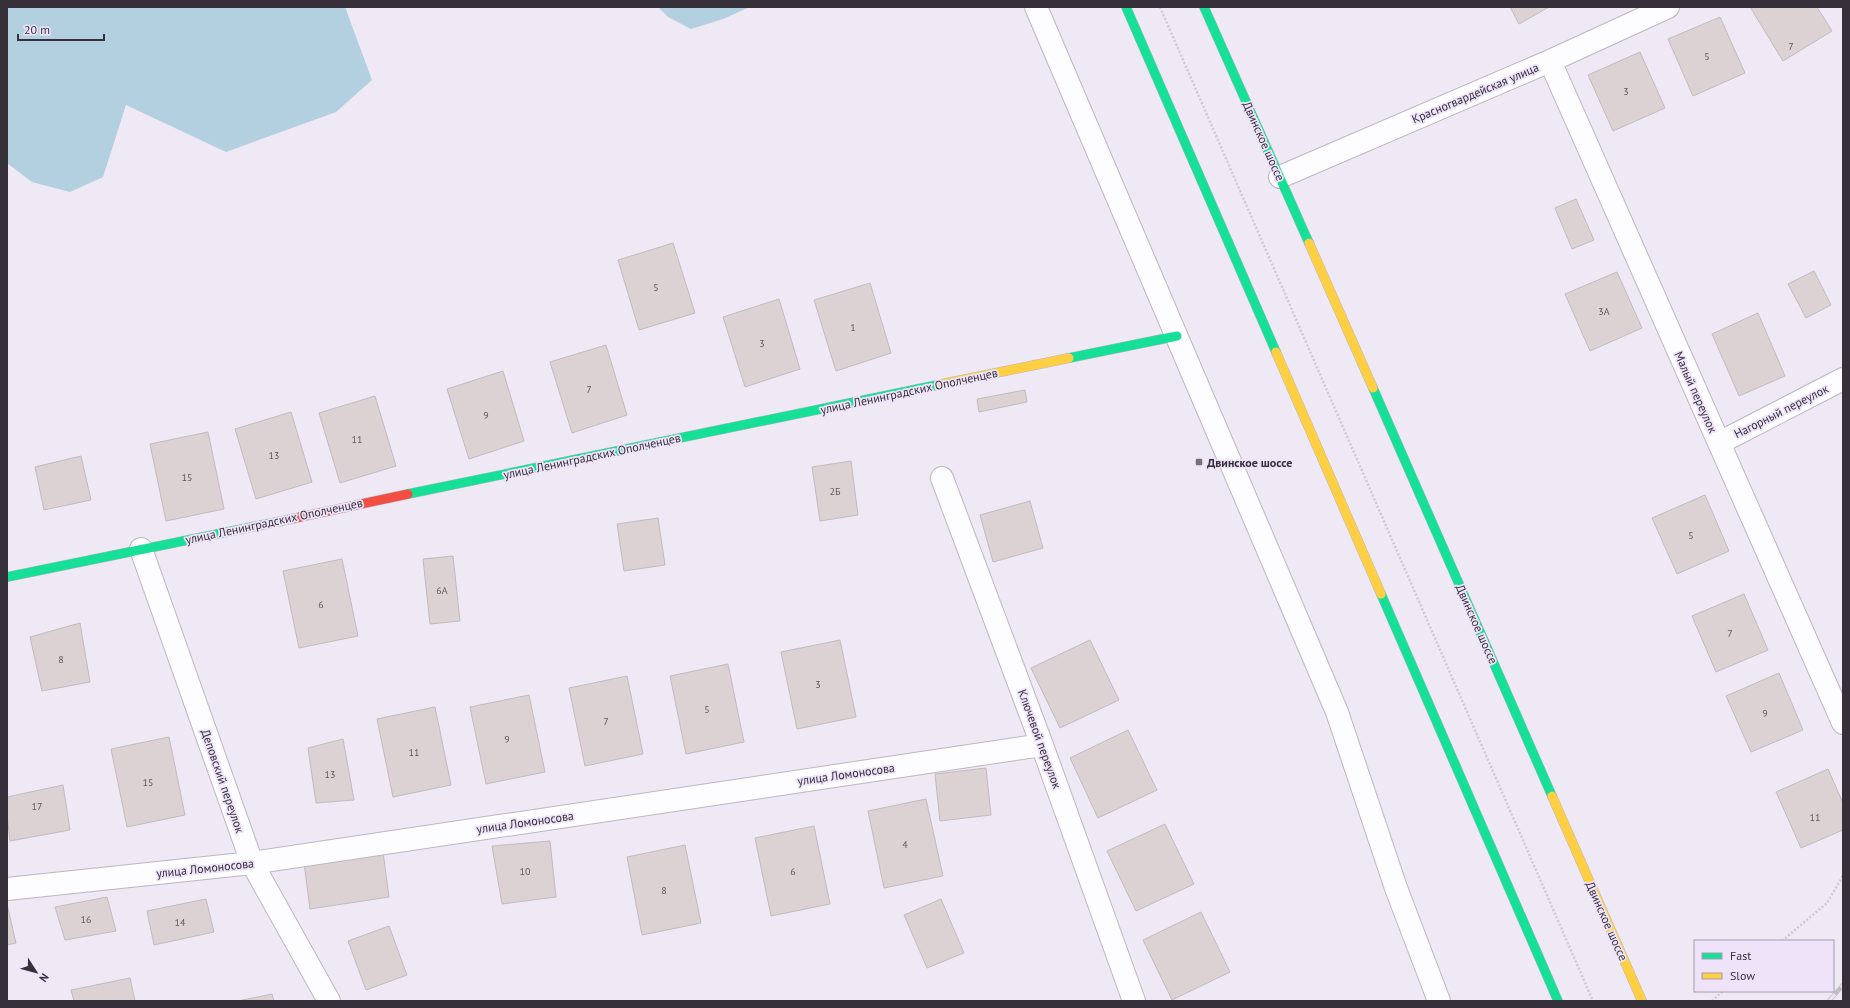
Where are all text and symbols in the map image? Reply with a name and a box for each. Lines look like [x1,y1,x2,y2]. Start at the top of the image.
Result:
scale bar [18,16,104,42]
text: 20 m [24,22,50,37]
house number: 7 [1788,40,1794,53]
house number: 5 [1704,50,1710,63]
street label: Красногвардейская улица [1409,59,1541,127]
house number: 3 [1623,85,1629,98]
street label: Двинское шоссе [1240,99,1288,183]
house number: 5 [653,281,659,294]
house number: 3А [1598,305,1610,318]
house number: 1 [850,321,856,334]
house number: 3 [759,337,765,350]
street label: Малый переулок [1671,349,1721,435]
street label: улица Ленинградских Ополченцев [819,365,999,417]
street label: Нагорный переулок [1731,381,1831,441]
house number: 7 [586,383,592,396]
house number: 9 [483,409,489,422]
street label: улица Ленинградских Ополченцев [502,430,682,482]
house number: 11 [352,433,362,446]
house number: 13 [269,449,279,462]
place label: Двинское шоссе [1207,455,1292,470]
marker: Двинское шоссе [1194,457,1204,467]
house number: 15 [182,471,192,484]
house number: 2Б [830,485,841,498]
street label: улица Ленинградских Ополченцев [184,495,364,547]
house number: 5 [1688,529,1694,542]
street label: Двинское шоссе [1453,582,1501,666]
house number: 6А [436,584,448,597]
house number: 6 [318,598,324,611]
house number: 7 [1727,627,1733,640]
house number: 8 [58,653,64,666]
house number: 3 [815,678,821,691]
street label: Ключевой переулок [1015,687,1065,791]
house number: 5 [704,703,710,716]
house number: 9 [1762,707,1768,720]
house number: 7 [603,715,609,728]
street label: Деповский переулок [198,727,248,835]
house number: 9 [504,733,510,746]
house number: 11 [409,746,419,759]
street label: улица Ломоносова [796,760,896,788]
house number: 13 [325,768,335,781]
house number: 15 [143,776,153,789]
house number: 17 [32,800,42,813]
street label: улица Ломоносова [475,808,575,836]
house number: 11 [1810,811,1820,824]
house number: 4 [902,838,908,851]
street label: улица Ломоносова [155,855,255,881]
house number: 10 [520,865,531,878]
house number: 6 [790,865,796,878]
street label: Двинское шоссе [1583,879,1631,963]
house number: 8 [661,884,667,897]
house number: 16 [81,913,91,926]
house number: 14 [175,916,186,929]
legend [1694,940,1834,992]
text: Fast [1730,948,1751,963]
north arrow [16,952,56,992]
text: Slow [1730,968,1755,983]
text: N [36,971,52,985]

